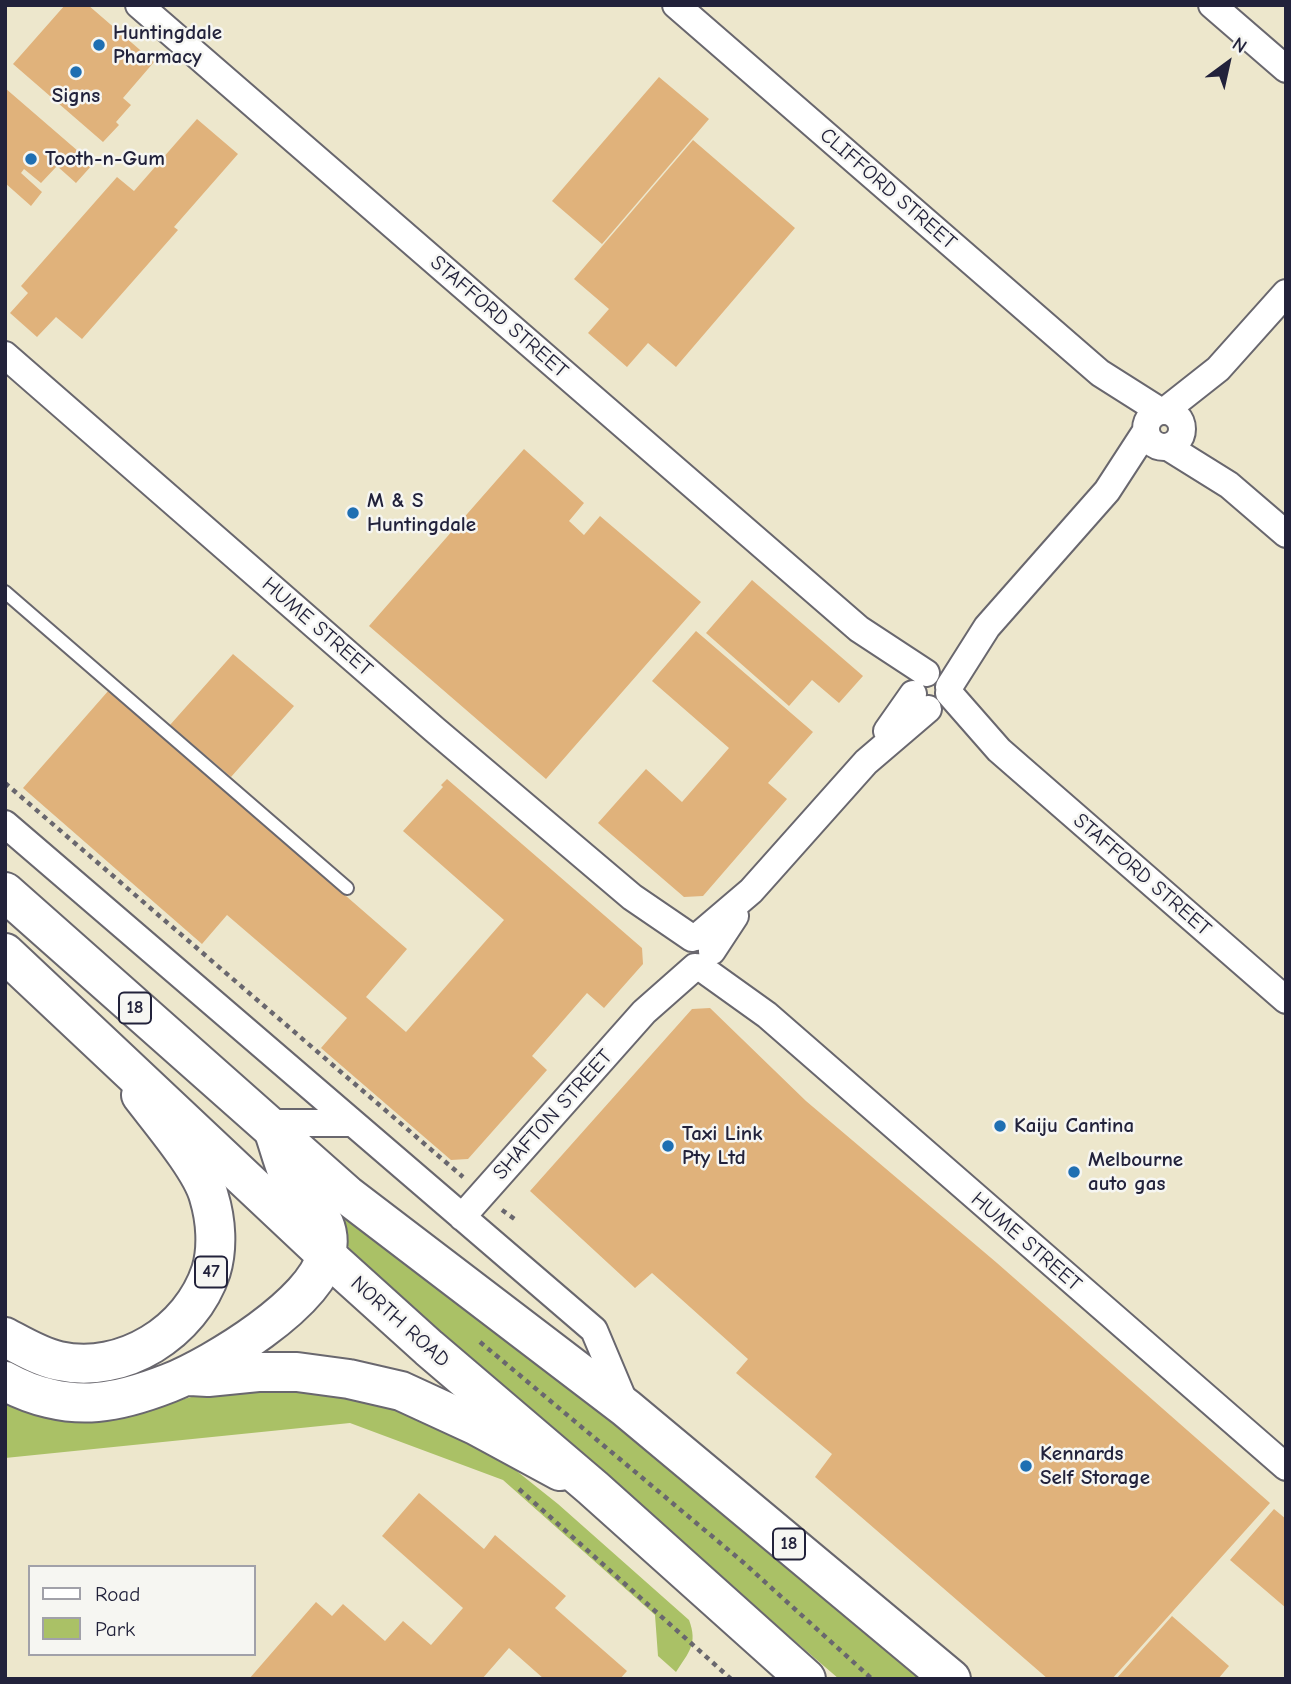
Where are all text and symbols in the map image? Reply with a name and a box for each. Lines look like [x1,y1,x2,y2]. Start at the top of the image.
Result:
place label: Huntingdale Pharmacy [113,20,222,70]
north arrow [1193,28,1263,98]
text: N [1228,33,1251,58]
marker: Huntingdale Pharmacy [91,37,107,53]
marker: Signs [68,64,84,80]
place label: Signs [52,83,100,109]
street label: CLIFFORD STREET [814,123,962,255]
place label: Tooth-n-Gum [45,146,165,172]
marker: Tooth-n-Gum [23,151,39,167]
street label: STAFFORD STREET [425,250,573,384]
place label: M & S Huntingdale [367,488,476,538]
marker: M & S Huntingdale [345,505,361,521]
street label: HUME STREET [257,572,377,682]
street label: STAFFORD STREET [1068,808,1216,942]
road number: 18 [119,992,151,1024]
street label: SHAFTON STREET [488,1045,618,1185]
place label: Kaiju Cantina [1014,1113,1134,1139]
marker: Kaiju Cantina [992,1118,1008,1134]
place label: Taxi Link Pty Ltd [682,1121,762,1171]
marker: Taxi Link Pty Ltd [660,1138,676,1154]
place label: Melbourne auto gas [1088,1147,1183,1197]
marker: Melbourne auto gas [1066,1164,1082,1180]
street label: HUME STREET [966,1187,1086,1297]
road number: 47 [195,1256,227,1288]
street label: NORTH ROAD [345,1271,455,1373]
place label: Kennards Self Storage [1040,1441,1150,1491]
marker: Kennards Self Storage [1018,1458,1034,1474]
road number: 18 [773,1528,805,1560]
legend [28,1565,256,1656]
text: Road [95,1582,140,1606]
text: Park [95,1617,135,1641]

